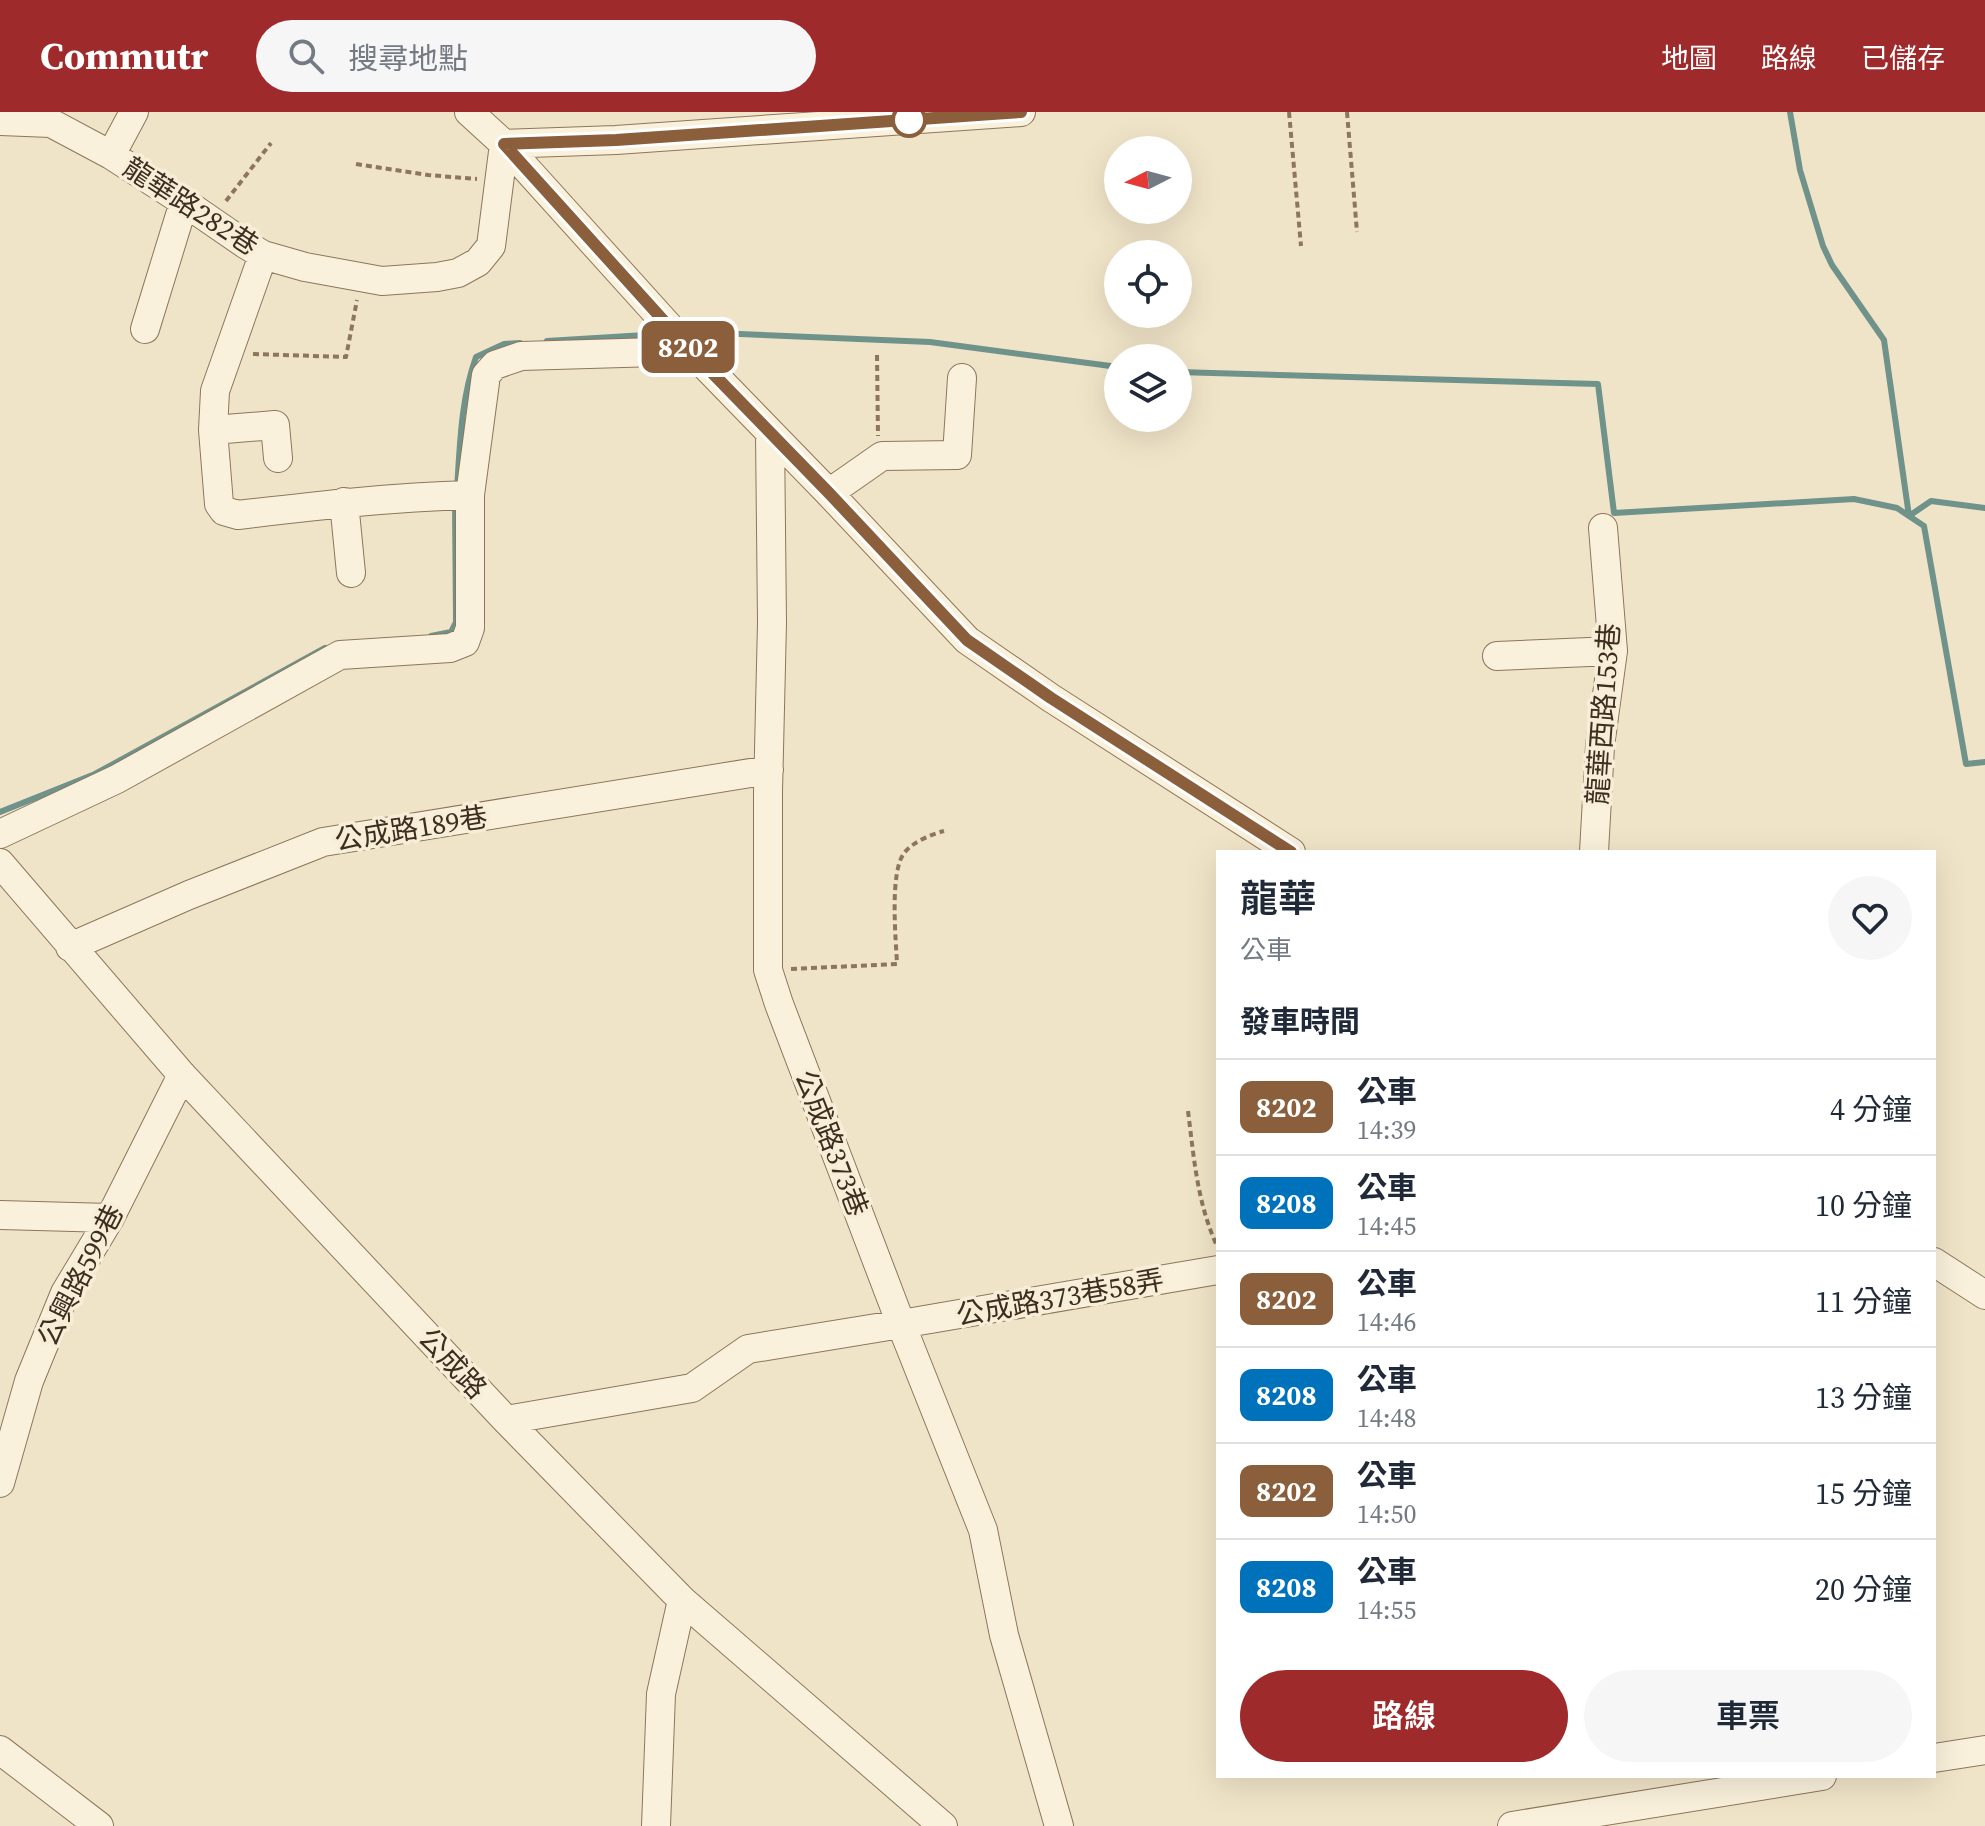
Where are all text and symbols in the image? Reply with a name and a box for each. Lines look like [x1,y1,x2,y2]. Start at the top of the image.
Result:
search box [256,20,816,92]
text: Commutr [40,30,208,82]
icon: search [284,34,328,78]
text: 搜尋地點 [348,38,468,79]
text: 地圖 [1661,39,1717,77]
text: 路線 [1761,39,1817,77]
text: 已儲存 [1861,39,1945,77]
unlabelled marker [892,103,926,137]
north arrow [1104,136,1192,224]
map controls [1104,136,1192,432]
street label: 龍華路282巷 [116,148,266,264]
button: locate [1104,240,1192,328]
line badge: 8202 [632,321,744,373]
text: 8202 [658,328,718,366]
button: layers [1104,344,1192,432]
street label: 龍華西路153巷 [1578,622,1628,806]
street label: 公成路189巷 [332,797,490,859]
text: 龍華 [1240,873,1316,925]
button: heart [1828,876,1912,960]
text: 公車 [1240,932,1292,968]
text: 發車時間 [1240,1001,1360,1042]
street label: 公成路373巷 [787,1064,877,1222]
text: 公車 [1357,1071,1417,1112]
text: 8202 [1256,1088,1317,1126]
text: 4 分鐘 [1830,1089,1912,1130]
text: 14:39 [1357,1112,1417,1148]
text: 公車 [1357,1167,1417,1208]
text: 8208 [1256,1184,1317,1222]
text: 10 分鐘 [1815,1185,1912,1226]
street label: 公興路599巷 [28,1198,132,1352]
text: 14:45 [1357,1208,1417,1244]
street label: 公成路373巷58弄 [953,1260,1167,1334]
text: 公車 [1357,1263,1417,1304]
text: 8202 [1256,1280,1317,1318]
text: 11 分鐘 [1815,1281,1912,1322]
text: 14:46 [1357,1304,1417,1340]
street label: 公成路 [410,1319,496,1407]
text: 公車 [1357,1359,1417,1400]
text: 8208 [1256,1376,1317,1414]
text: 13 分鐘 [1815,1377,1912,1418]
text: 14:48 [1357,1400,1417,1436]
text: 公車 [1357,1455,1417,1496]
text: 8202 [1256,1472,1317,1510]
text: 15 分鐘 [1815,1473,1912,1514]
text: 14:50 [1357,1496,1417,1532]
text: 公車 [1357,1551,1417,1592]
text: 8208 [1256,1568,1317,1606]
text: 20 分鐘 [1815,1569,1912,1610]
text: 14:55 [1357,1592,1417,1628]
button: 路線 [1240,1670,1568,1762]
button: 車票 [1584,1670,1912,1762]

